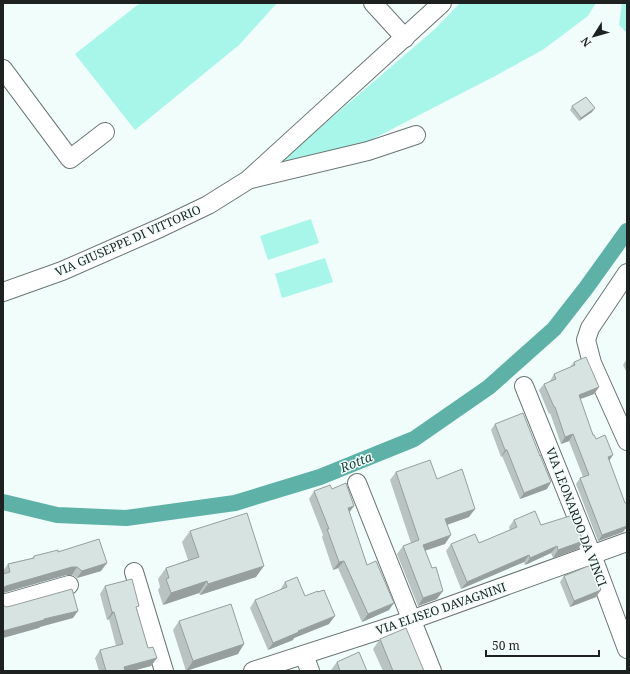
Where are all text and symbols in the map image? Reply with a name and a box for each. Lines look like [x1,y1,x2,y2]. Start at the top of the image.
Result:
north arrow [574,16,614,56]
text: N [577,34,594,50]
street label: VIA GIUSEPPE DI VITTORIO [52,201,204,280]
street label: VIA LEONARDO DA VINCI [542,445,611,589]
water label: Rotta [336,447,375,477]
street label: VIA ELISEO DAVAGNINI [374,578,508,639]
scale bar [486,632,599,658]
text: 50 m [492,637,520,654]

